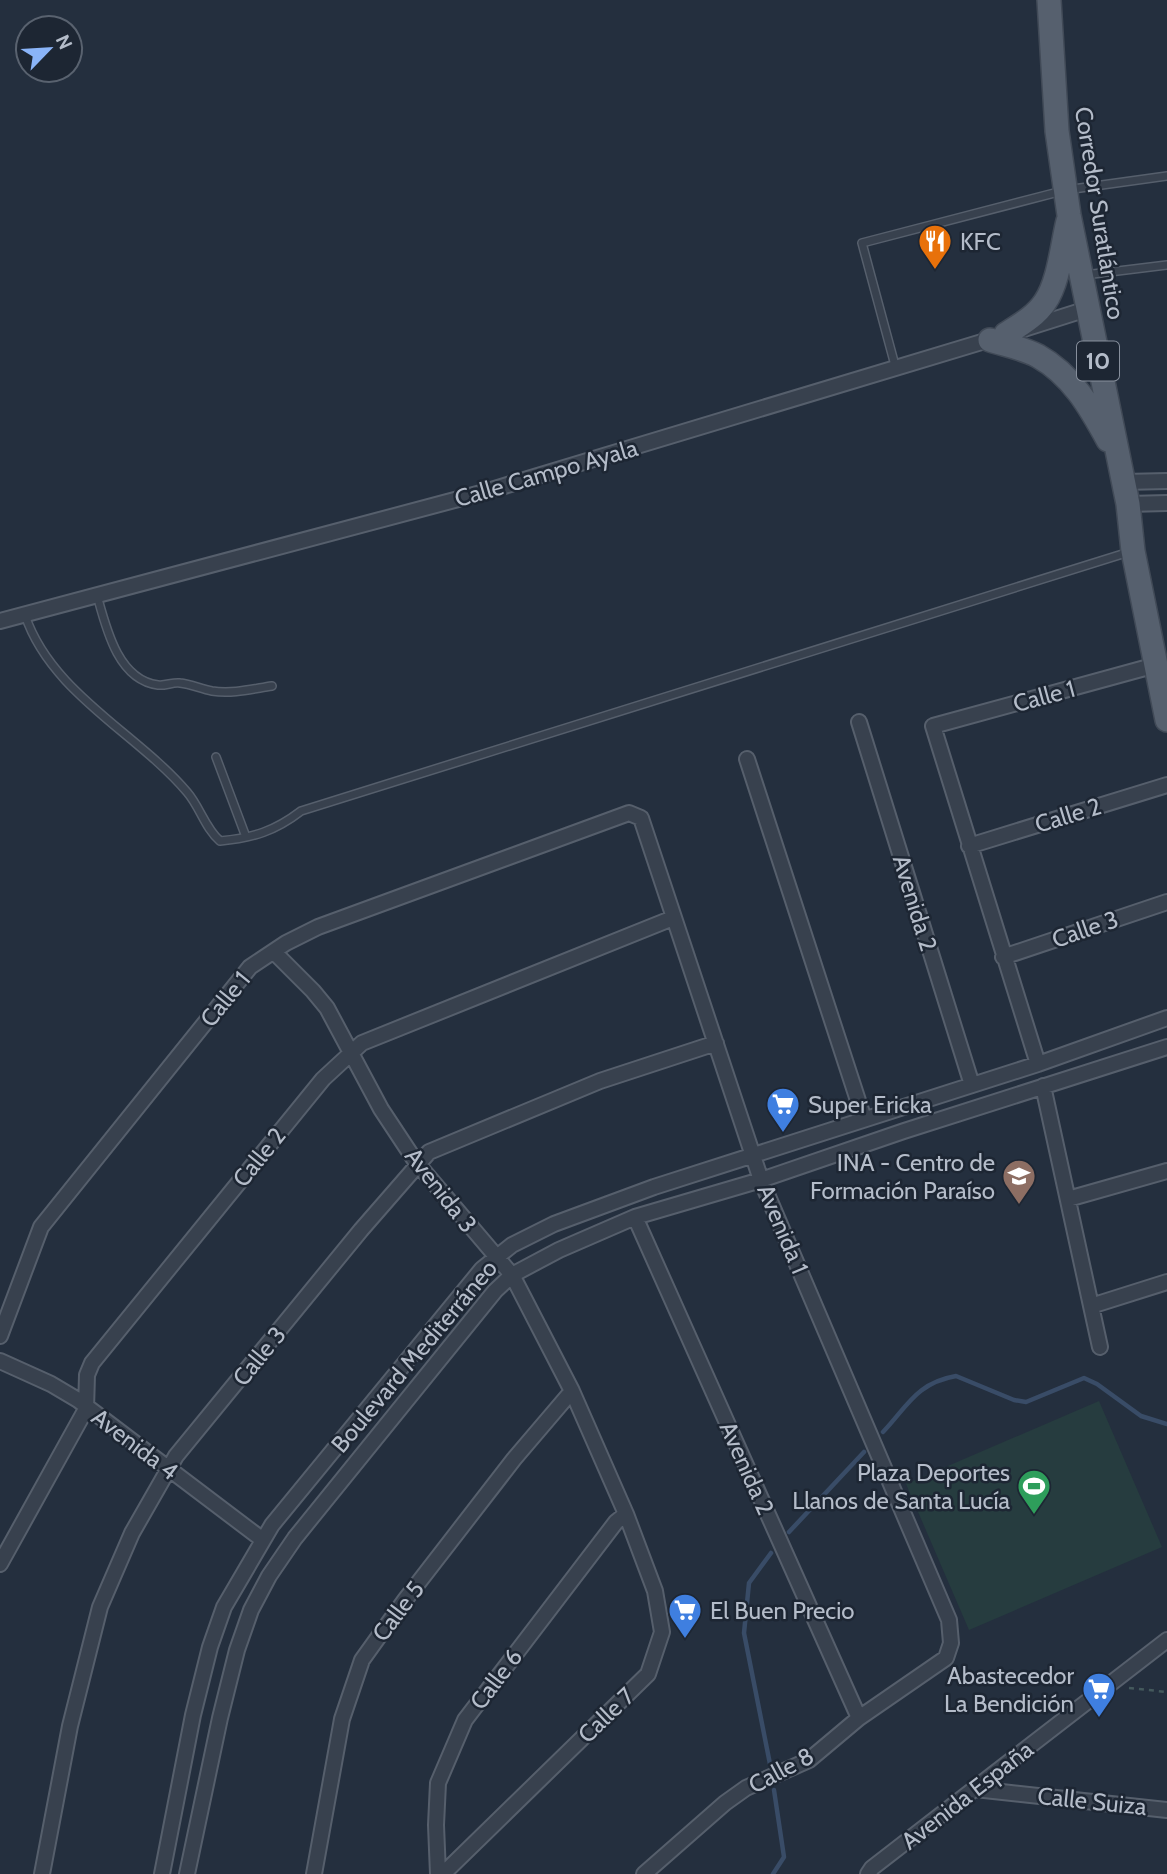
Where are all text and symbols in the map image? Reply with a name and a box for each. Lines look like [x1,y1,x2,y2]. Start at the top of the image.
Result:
north arrow [14,14,84,84]
text: N [51,31,77,53]
street label: Corredor Suratlántico [1069,105,1131,321]
restaurant icon: KFC [916,222,954,271]
place label: KFC [960,227,1001,256]
road number: 10 [1077,342,1119,380]
street label: Calle Campo Ayala [451,433,641,513]
street label: Calle 1 [1010,674,1078,718]
street label: Calle 2 [1031,791,1105,839]
street label: Avenida 2 [887,851,943,955]
street label: Calle 3 [1048,904,1122,954]
street label: Calle 1 [194,965,256,1033]
supermarket icon: Super Ericka [764,1085,802,1134]
place label: Super Ericka [808,1090,932,1119]
street label: Calle 2 [226,1122,292,1192]
street label: Avenida 3 [399,1142,483,1238]
place label: INA - Centro de Formación Paraíso [810,1148,995,1205]
school or university icon: INA - Centro de Formación Paraíso [1000,1157,1038,1206]
street label: Avenida 1 [751,1180,815,1278]
street label: Boulevard Mediterráneo [325,1254,503,1458]
street label: Calle 3 [226,1320,292,1392]
street label: Avenida 4 [86,1402,184,1486]
street label: Avenida 2 [714,1417,780,1519]
place label: Plaza Deportes Llanos de Santa Lucía [792,1458,1010,1515]
sports icon: Plaza Deportes Llanos de Santa Lucía [1015,1467,1053,1516]
street label: Calle 5 [366,1575,430,1647]
supermarket icon: El Buen Precio [666,1591,704,1640]
place label: El Buen Precio [710,1596,855,1625]
street label: Calle 6 [464,1643,528,1715]
place label: Abastecedor La Bendición [944,1661,1074,1718]
supermarket icon: Abastecedor La Bendición [1080,1670,1118,1719]
street label: Calle 7 [572,1681,640,1749]
street label: Avenida España [895,1734,1039,1856]
street label: Calle 8 [743,1741,819,1799]
street label: Calle Suiza [1036,1781,1148,1821]

